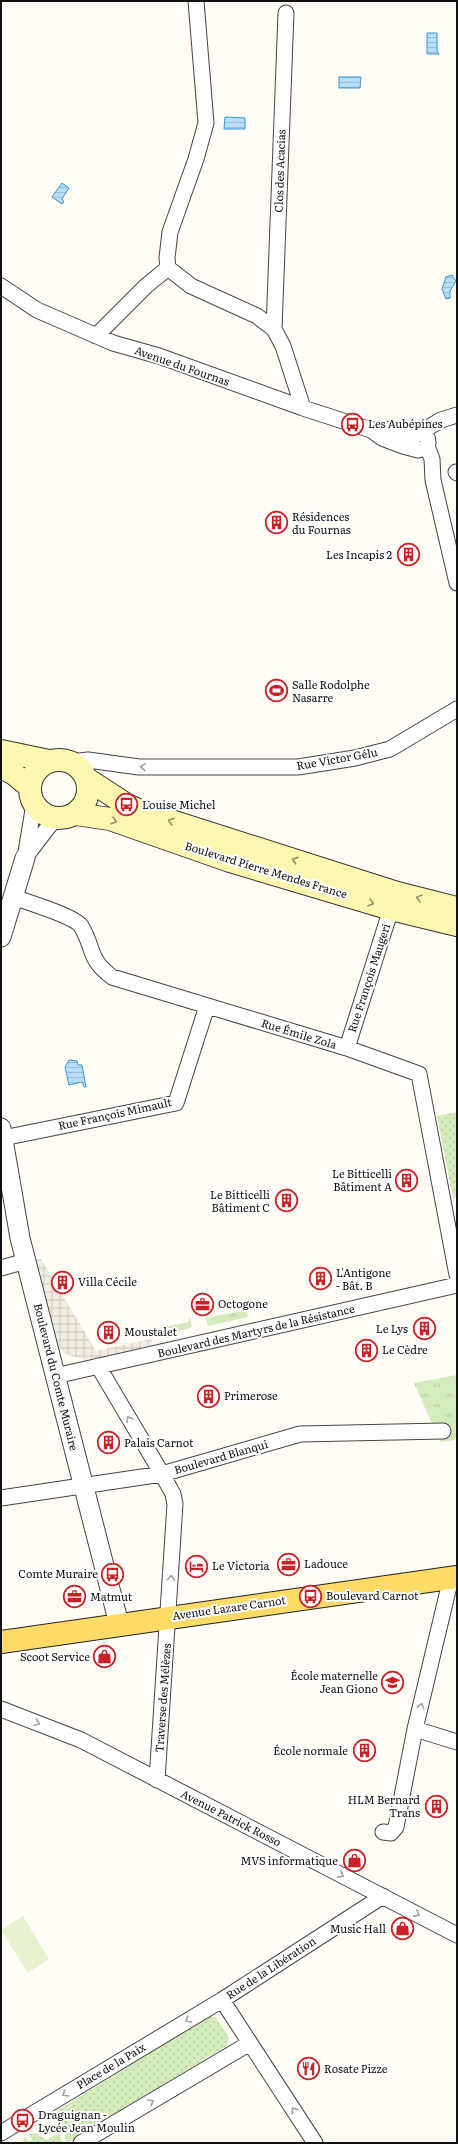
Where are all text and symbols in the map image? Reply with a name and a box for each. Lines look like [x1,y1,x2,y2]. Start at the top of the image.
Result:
street label: Clos des Acacias [270,129,288,213]
street label: Avenue du Fournas [133,341,232,389]
bus stop icon: Les Aubépines [339,411,365,437]
place label: Les Aubépines [368,415,443,431]
place label: Résidences du Fournas [292,508,351,537]
building icon: Résidences du Fournas [264,510,290,536]
building icon: Les Incapis 2 [395,542,421,568]
place label: Les Incapis 2 [326,546,392,562]
place label: Salle Rodolphe Nasarre [292,676,370,705]
sports icon: Salle Rodolphe Nasarre [263,678,289,704]
street label: Rue Victor Gélu [295,743,379,773]
one-way arrow [140,763,146,771]
bus stop icon: Louise Michel [114,792,140,818]
place label: Louise Michel [142,796,216,812]
one-way arrow [110,816,117,825]
one-way arrow [168,817,175,826]
street label: Boulevard Pierre Mendes France [183,837,350,901]
one-way arrow [292,856,299,865]
one-way arrow [416,895,423,903]
one-way arrow [367,898,374,907]
street label: Rue François Maugeri [343,921,393,1034]
street label: Rue Émile Zola [260,1014,339,1052]
street label: Rue François Mimault [57,1093,174,1133]
place label: Le Bitticelli Bâtiment A [332,1165,392,1194]
building icon: Le Bitticelli Bâtiment A [394,1167,420,1193]
place label: Le Bitticelli Bâtiment C [210,1186,270,1215]
building icon: Le Bitticelli Bâtiment C [273,1188,299,1214]
place label: L'Antigone - Bât. B [336,1264,391,1293]
building icon: L'Antigone - Bât. B [308,1266,334,1292]
building icon: Villa Cécile [49,1269,75,1295]
place label: Villa Cécile [78,1273,137,1289]
office icon: Octogone [189,1291,215,1317]
place label: Octogone [218,1295,268,1311]
street label: Boulevard des Martyrs de la Résistance [156,1299,356,1361]
street label: Boulevard du Comte Muraire [31,1301,83,1452]
building icon: Le Lys [411,1316,437,1342]
building icon: Moustalet [95,1319,121,1345]
place label: Le Lys [376,1320,408,1336]
place label: Moustalet [124,1323,177,1339]
building icon: Le Cèdre [354,1337,380,1363]
place label: Le Cèdre [382,1341,428,1357]
building icon: Primerose [195,1383,221,1409]
place label: Primerose [224,1387,278,1403]
one-way arrow [127,1416,134,1423]
building icon: Palais Carnot [95,1430,121,1456]
place label: Palais Carnot [124,1434,194,1450]
street label: Boulevard Blanqui [172,1435,270,1477]
office icon: Ladouce [275,1551,301,1577]
hotel icon: Le Victoria [183,1553,209,1579]
place label: Ladouce [304,1555,348,1571]
place label: Le Victoria [212,1557,270,1573]
bus stop icon: Comte Muraire [100,1561,126,1587]
place label: Comte Muraire [18,1565,98,1581]
one-way arrow [166,1575,175,1581]
bus stop icon: Boulevard Carnot [298,1583,324,1609]
office icon: Matmut [62,1584,88,1610]
place label: Boulevard Carnot [326,1587,419,1603]
place label: Matmut [90,1588,133,1604]
street label: Avenue Lazare Carnot [171,1591,287,1623]
street label: Traverse des Mélèzes [150,1643,174,1753]
shop icon: Scoot Service [92,1644,118,1670]
place label: Scoot Service [20,1648,90,1664]
place label: École maternelle Jean Giono [291,1667,378,1696]
school or university icon: École maternelle Jean Giono [380,1669,406,1695]
one-way arrow [416,1703,424,1709]
one-way arrow [34,1719,41,1727]
building icon: École normale [351,1738,377,1764]
place label: École normale [273,1742,348,1758]
street label: Avenue Patrick Rosso [178,1785,284,1849]
place label: HLM Bernard Trans [348,1791,420,1820]
building icon: HLM Bernard Trans [423,1793,449,1819]
shop icon: MVS informatique [341,1848,367,1874]
place label: MVS informatique [241,1852,338,1868]
one-way arrow [337,1870,344,1878]
one-way arrow [413,1910,421,1917]
shop icon: Music Hall [389,1916,415,1942]
place label: Music Hall [330,1920,386,1936]
street label: Rue de la Libération [223,1932,318,2002]
one-way arrow [185,2015,192,2022]
street label: Place de la Paix [73,2038,149,2092]
restaurant icon: Rosate Pizze [296,2056,322,2082]
place label: Rosate Pizze [324,2060,388,2076]
one-way arrow [62,2090,69,2097]
one-way arrow [147,2099,154,2106]
place label: Draguignan - Lycée Jean Moulin [38,2106,135,2135]
one-way arrow [291,2107,299,2114]
bus stop icon: Draguignan - Lycée Jean Moulin [9,2108,35,2134]

